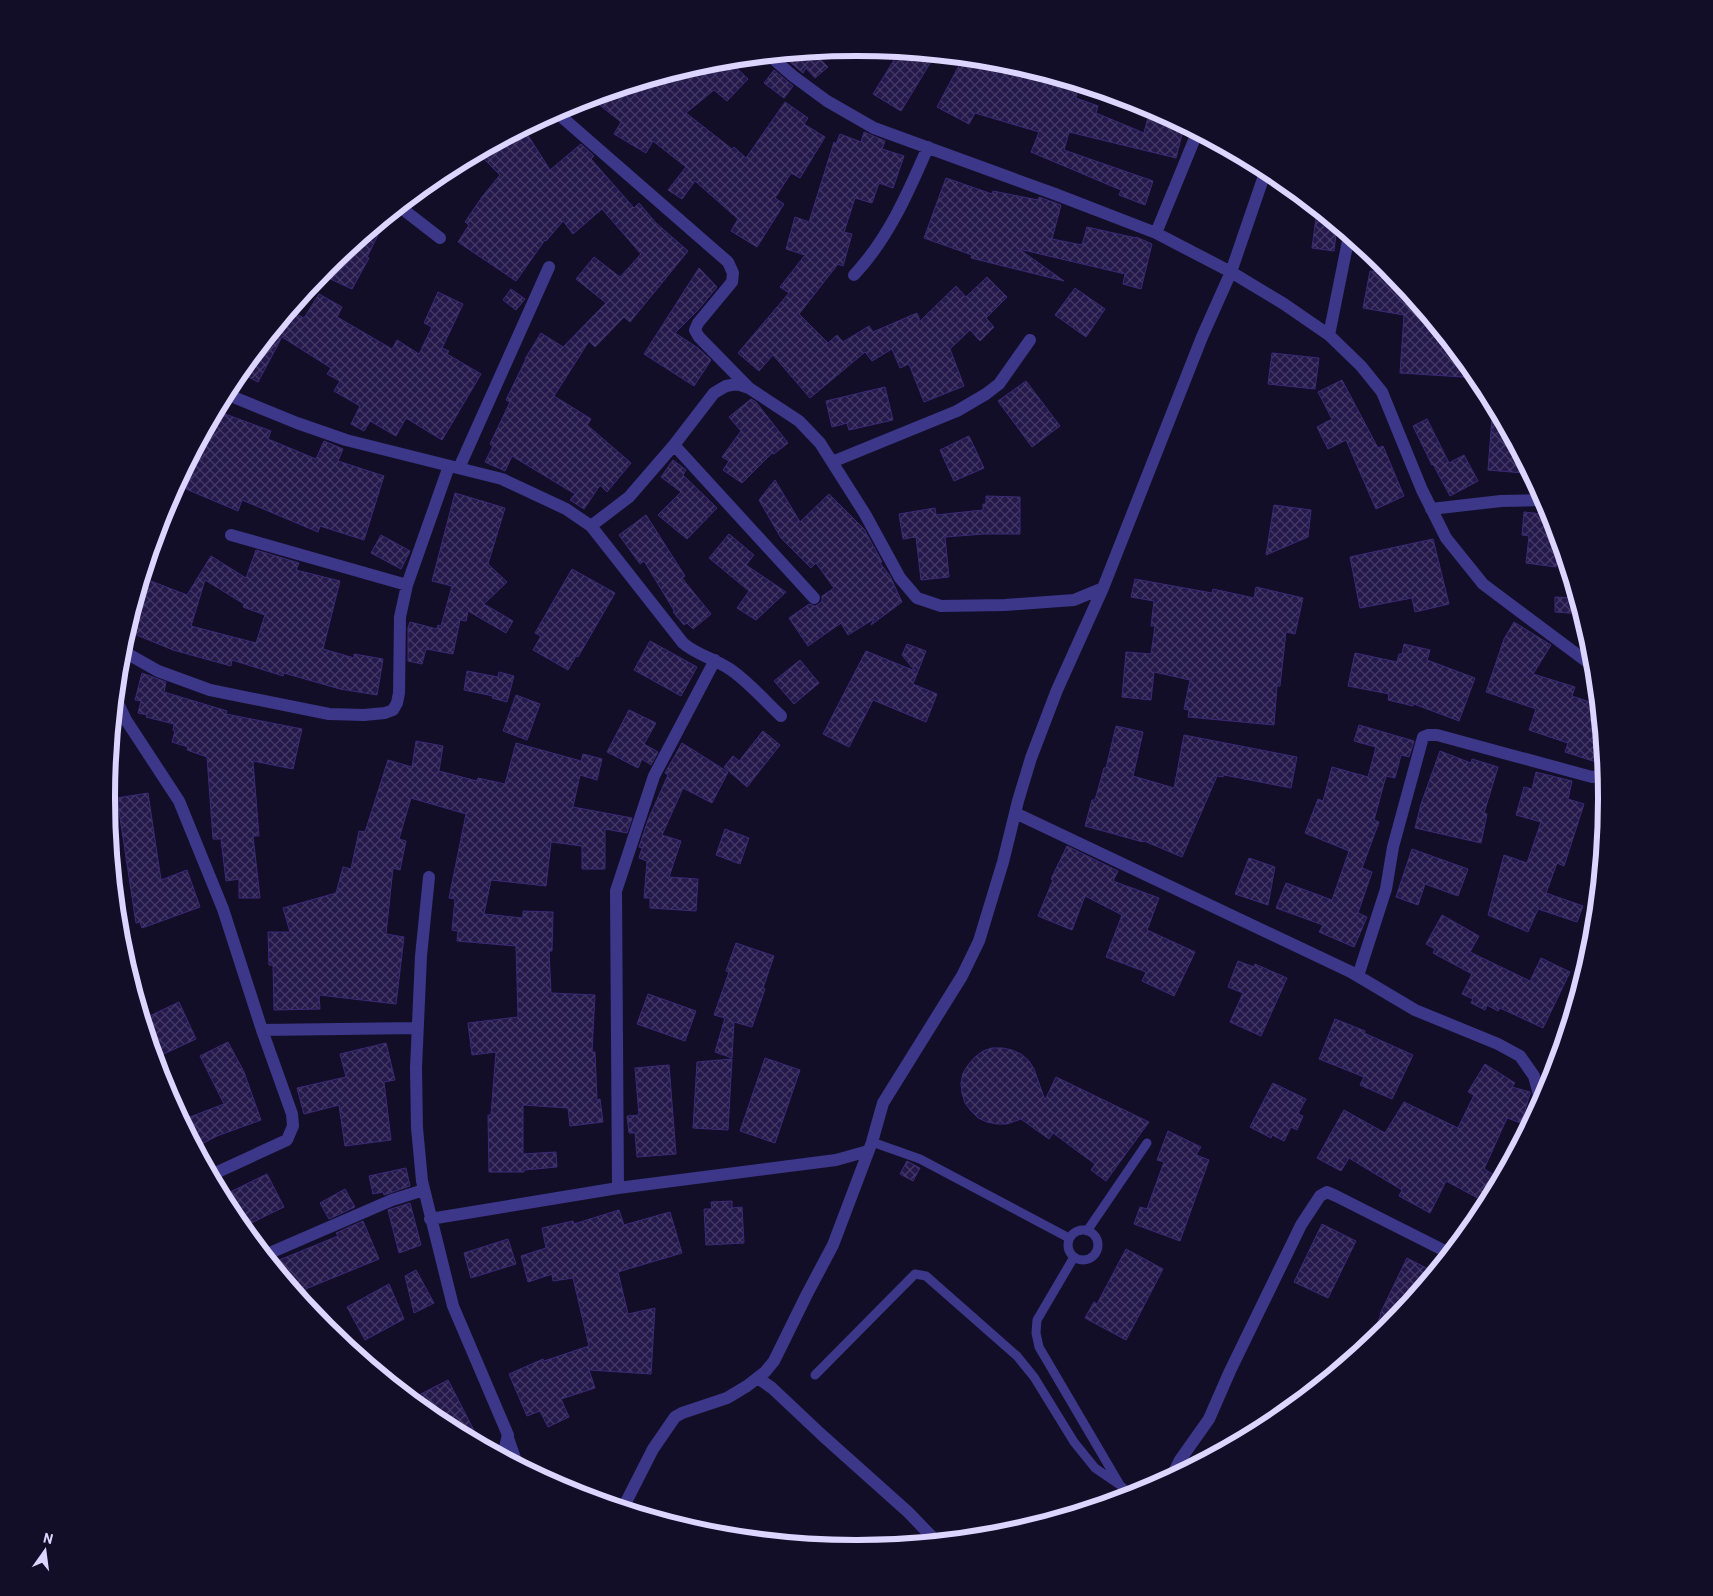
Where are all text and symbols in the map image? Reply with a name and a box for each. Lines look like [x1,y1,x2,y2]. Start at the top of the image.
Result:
north arrow [20,1526,70,1576]
text: N [42,1529,55,1547]

